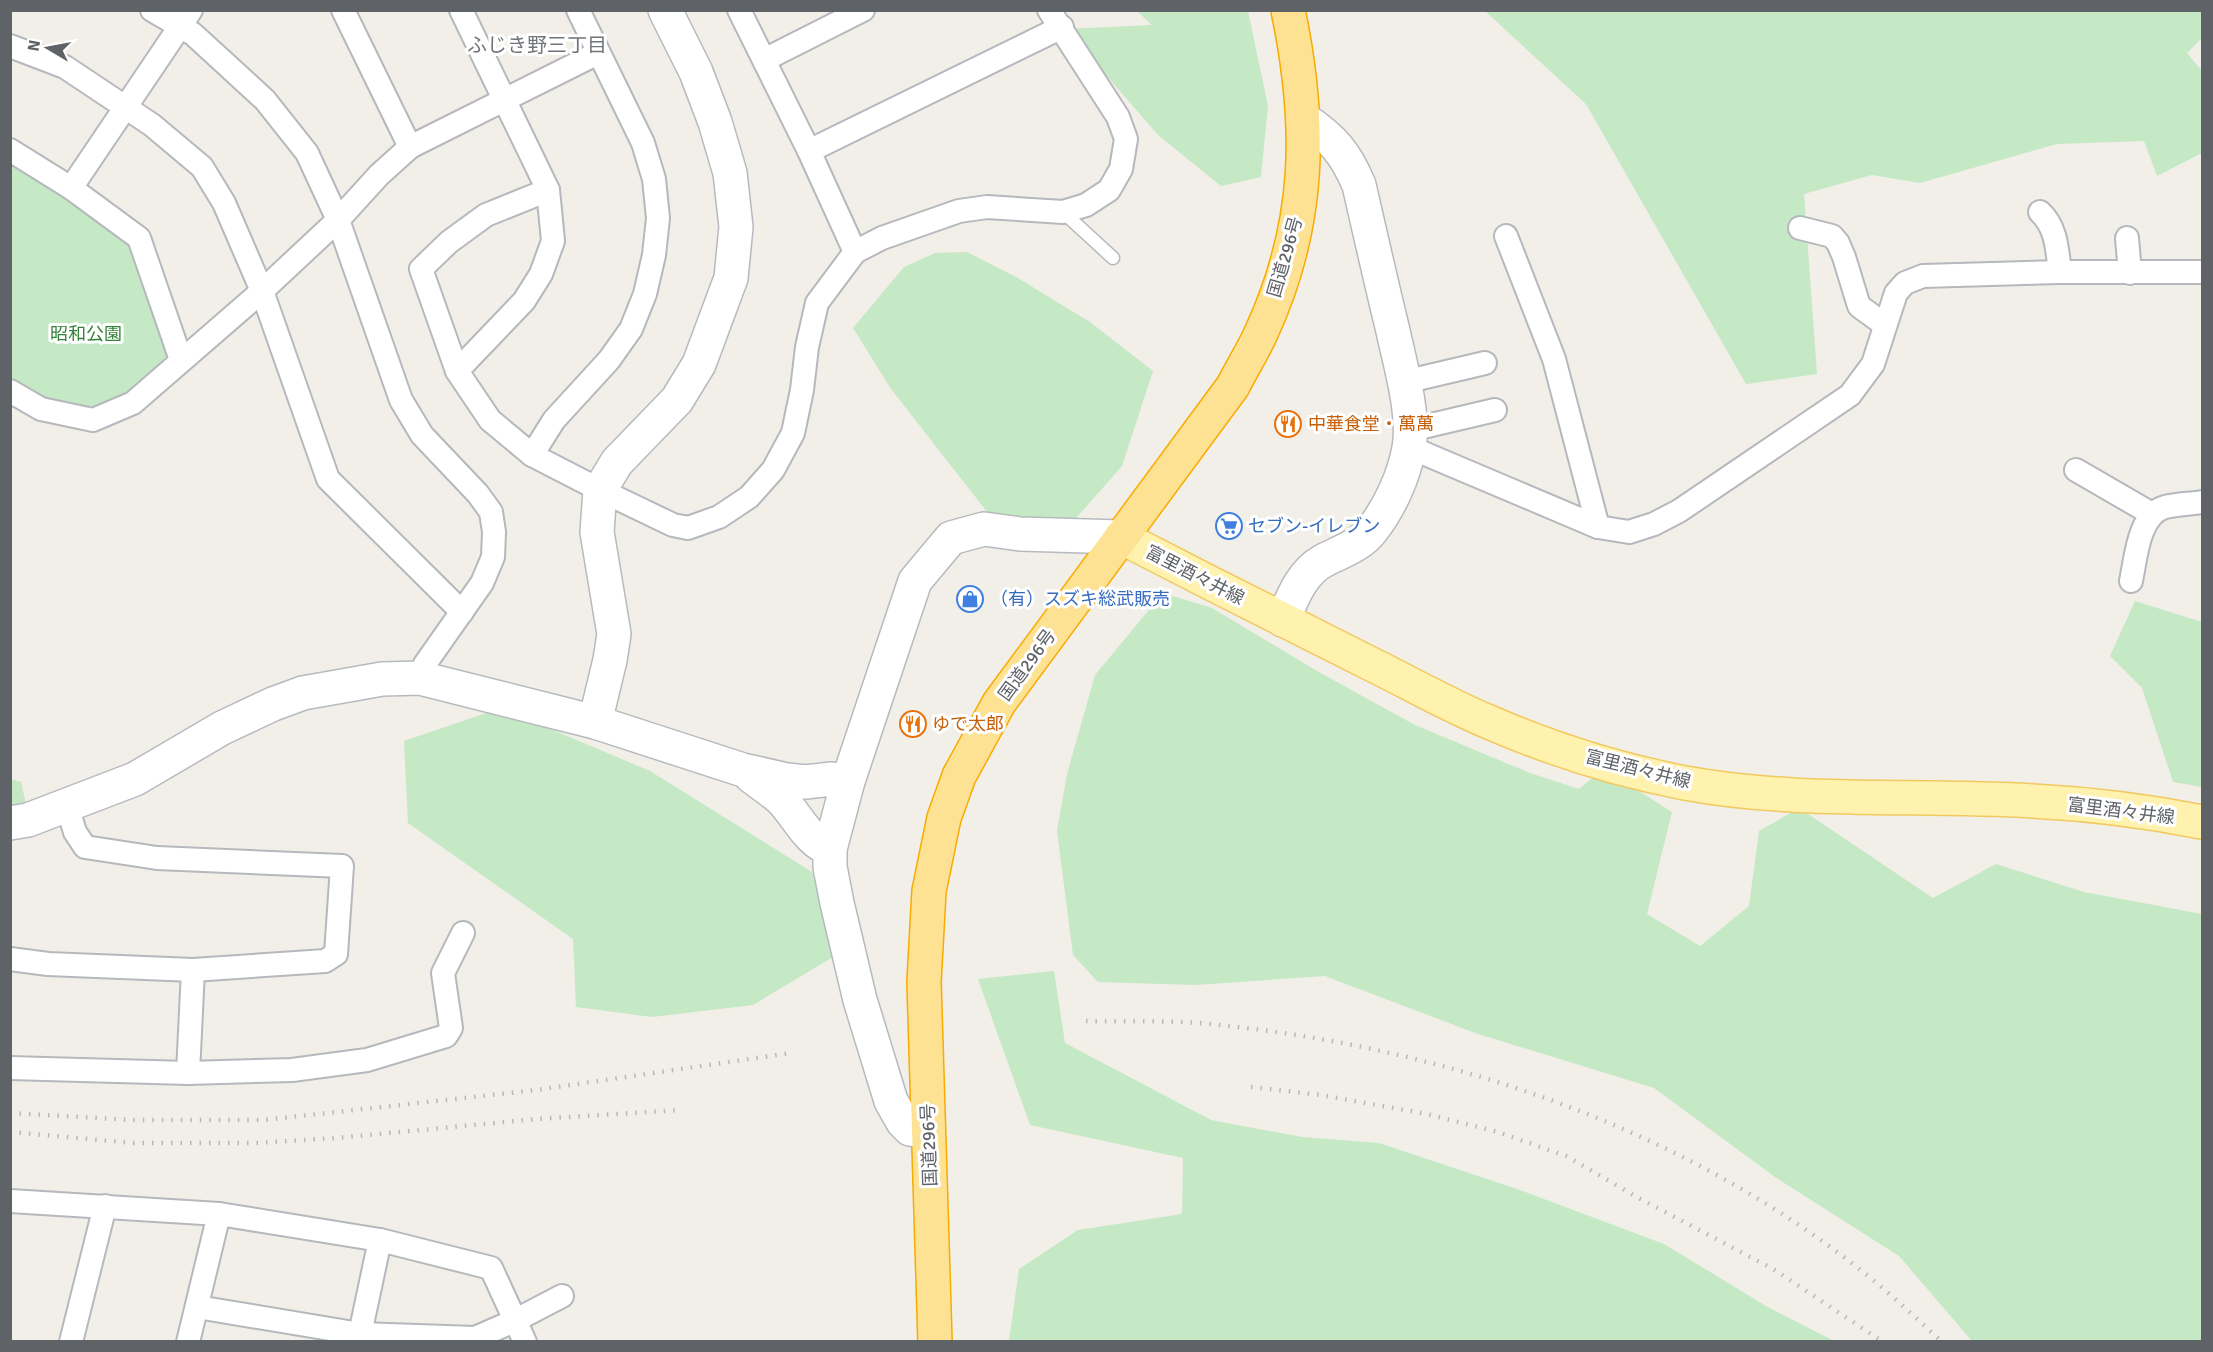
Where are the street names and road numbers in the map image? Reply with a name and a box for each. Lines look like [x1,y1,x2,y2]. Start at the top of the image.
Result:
street label: 国道296号 [1263,214,1307,300]
street label: 富里酒々井線 [1142,541,1248,609]
street label: 国道296号 [994,625,1060,705]
street label: 富里酒々井線 [1583,745,1693,793]
street label: 富里酒々井線 [2066,794,2176,828]
street label: 国道296号 [917,1103,941,1187]

